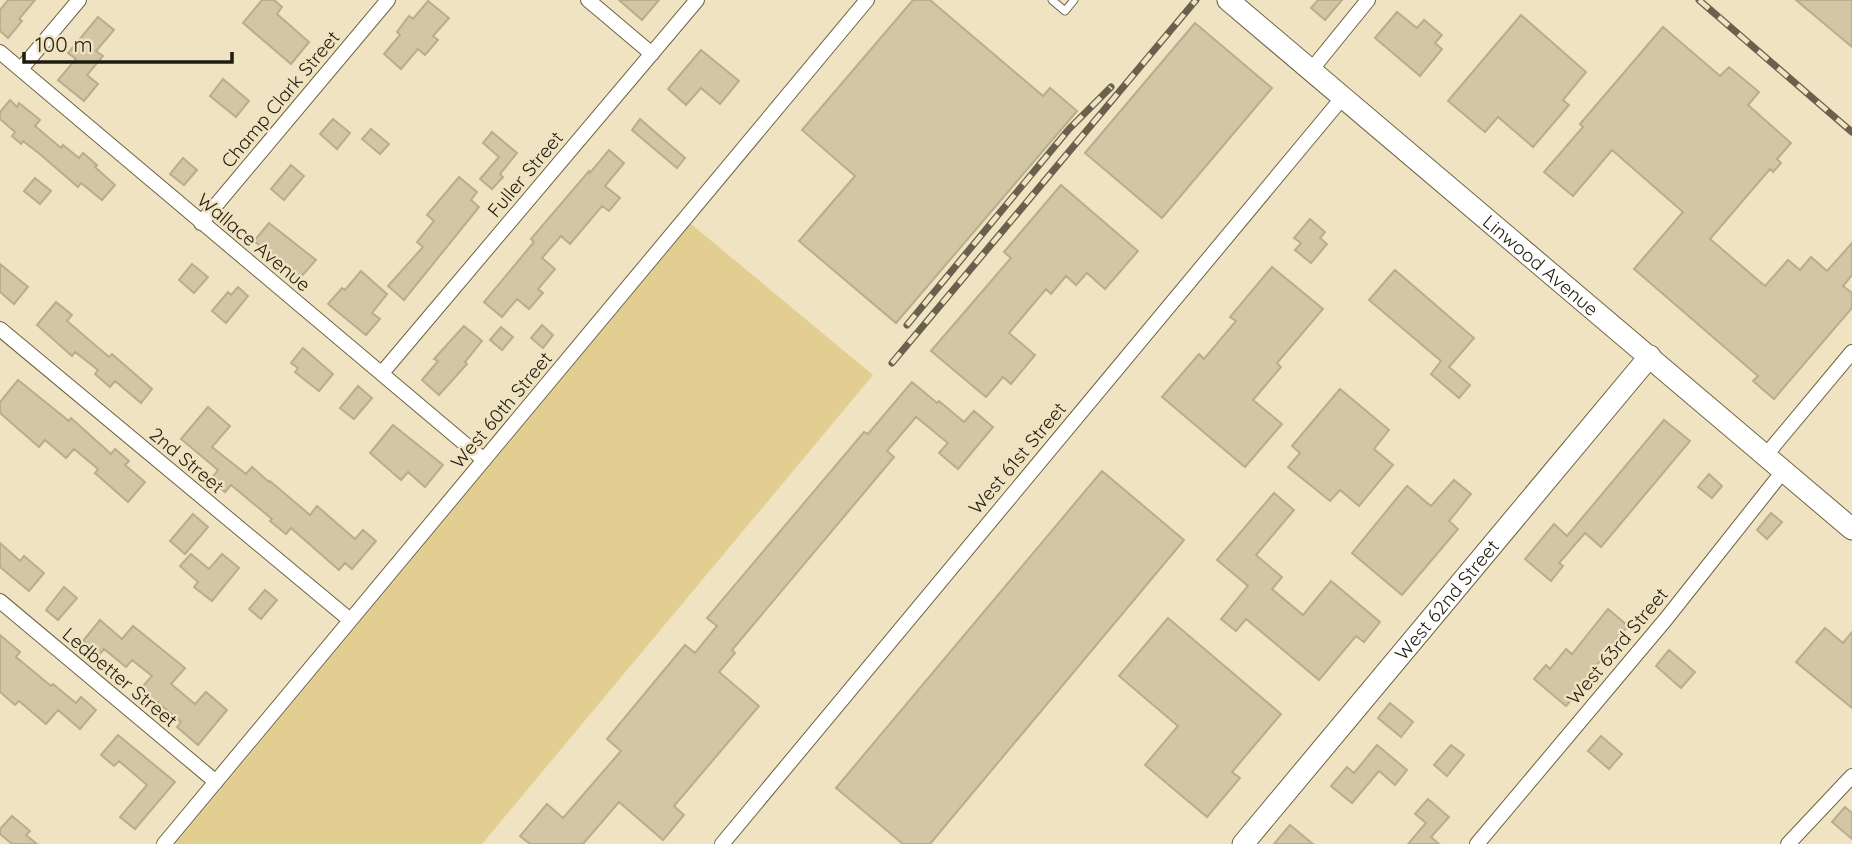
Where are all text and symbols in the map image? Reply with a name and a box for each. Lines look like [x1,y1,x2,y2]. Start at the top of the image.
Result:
scale bar [24,21,233,65]
street label: Champ Clark Street [216,26,344,172]
text: 100 m [35,31,93,57]
street label: Fuller Street [482,126,568,222]
street label: Wallace Avenue [192,188,316,296]
street label: Linwood Avenue [1478,209,1603,321]
street label: West 60th Street [445,347,557,473]
street label: West 61st Street [963,397,1071,519]
street label: 2nd Street [145,422,229,498]
street label: West 62nd Street [1389,535,1504,665]
street label: West 63rd Street [1561,583,1673,709]
street label: Ledbetter Street [58,622,182,732]

